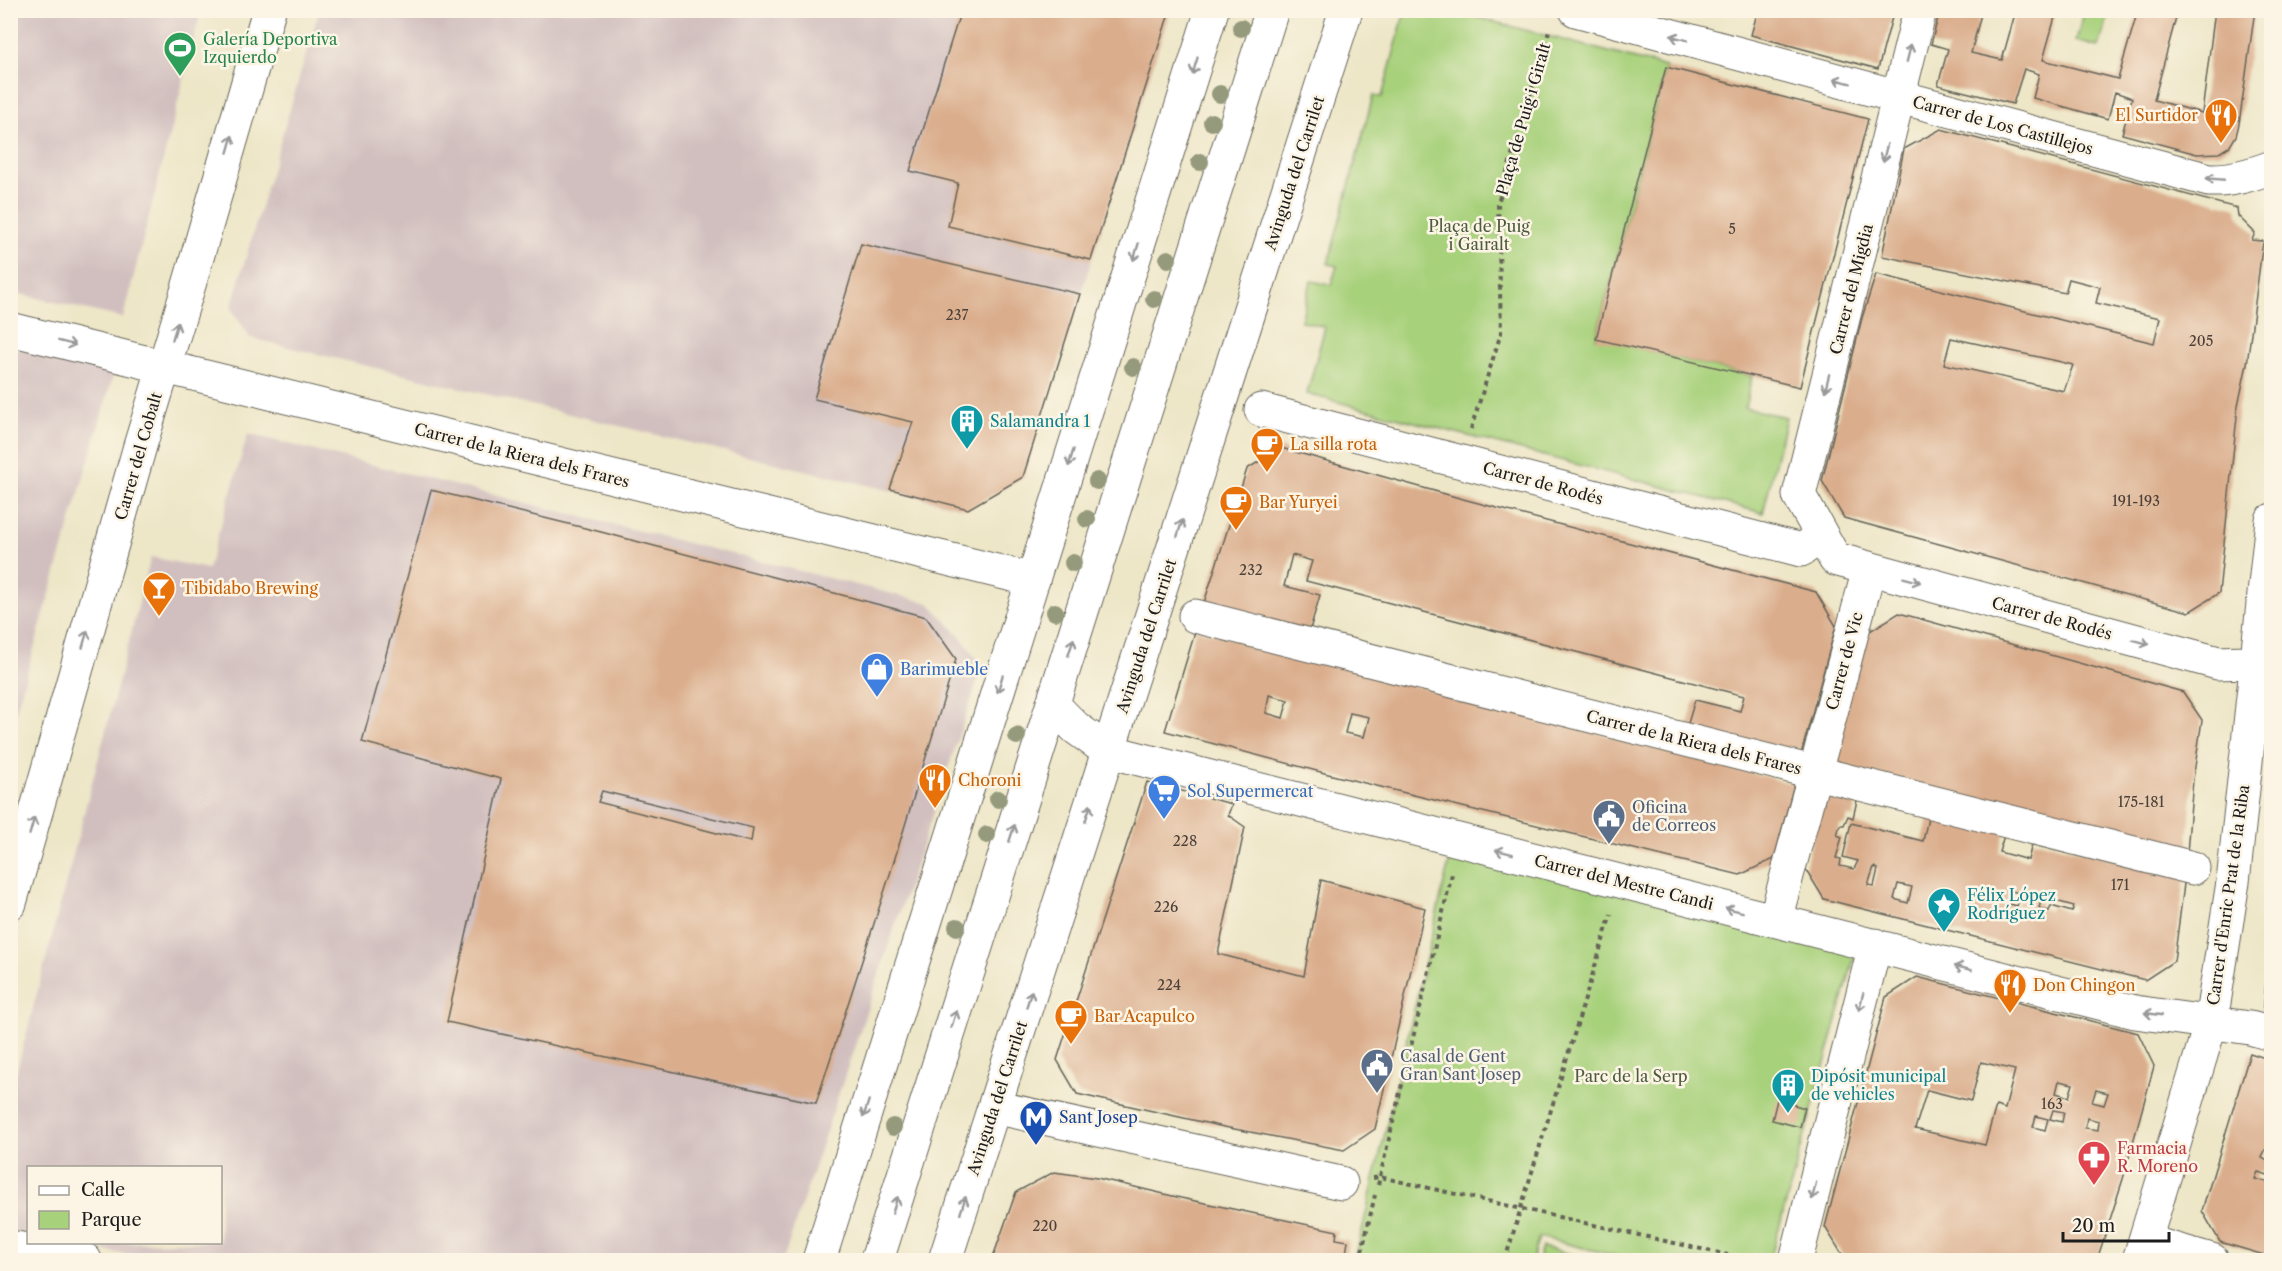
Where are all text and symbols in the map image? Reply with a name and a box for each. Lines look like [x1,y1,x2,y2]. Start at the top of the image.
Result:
place label: Galería Deportiva Izquierdo [203,29,338,67]
sports icon: Galería Deportiva Izquierdo [162,30,198,77]
one-way arrow [1670,32,1689,43]
street label: Plaça de Puig i Giralt [1492,40,1555,198]
one-way arrow [1904,44,1916,63]
one-way arrow [1188,56,1199,75]
one-way arrow [1833,75,1852,87]
street label: Carrer de Los Castillejos [1911,91,2096,159]
street label: Avinguda del Carrilet [1259,93,1329,254]
restaurant icon: El Surtidor [2203,97,2239,144]
place label: El Surtidor [2115,105,2198,125]
one-way arrow [225,134,236,153]
one-way arrow [1878,143,1890,162]
one-way arrow [2206,173,2225,184]
park label: Plaça de Puig i Gairalt [1428,216,1530,254]
house number: 5 [1728,220,1736,238]
street label: Carrer del Migdia [1825,221,1877,356]
one-way arrow [1130,242,1141,261]
house number: 237 [946,306,968,324]
one-way arrow [170,322,181,341]
house number: 205 [2189,332,2213,350]
one-way arrow [58,338,77,350]
one-way arrow [1821,373,1833,392]
street label: Carrer del Cobalt [110,389,166,522]
building icon: Salamandra 1 [949,403,985,450]
place label: Salamandra 1 [990,411,1090,431]
street label: Carrer de la Riera dels Frares [412,419,632,491]
cafe icon: La silla rota [1249,426,1285,473]
place label: La silla rota [1290,434,1378,454]
one-way arrow [1065,448,1076,467]
street label: Carrer de Rodés [1481,457,1605,509]
cafe icon: Bar Yuryei [1218,484,1254,531]
place label: Bar Yuryei [1259,492,1338,512]
house number: 191-193 [2112,492,2160,510]
one-way arrow [1175,519,1186,538]
street label: Avinguda del Carrilet [1111,556,1181,717]
house number: 232 [1239,561,1263,579]
bar icon: Tibidabo Brewing [141,570,177,617]
one-way arrow [1902,575,1921,587]
place label: Tibidabo Brewing [182,578,319,598]
street label: Carrer de Rodés [1990,592,2114,644]
street label: Carrer de Vic [1821,610,1867,712]
one-way arrow [80,630,91,649]
one-way arrow [2131,637,2150,648]
one-way arrow [1066,638,1077,657]
shop icon: Barimueble [859,651,895,698]
place label: Barimueble [900,659,988,679]
one-way arrow [994,674,1005,693]
street label: Carrer de la Riera dels Frares [1584,706,1804,778]
restaurant icon: Choroni [917,762,953,809]
place label: Choroni [958,770,1022,790]
supermarket icon: Sol Supermercat [1146,773,1182,820]
place label: Sol Supermercat [1187,781,1314,801]
street label: Carrer d'Enric Prat de la Riba [2203,783,2253,1007]
house number: 175-181 [2118,793,2164,811]
place label: Oficina de Correos [1632,797,1716,835]
public building icon: Oficina de Correos [1591,798,1627,845]
one-way arrow [1084,804,1095,823]
one-way arrow [27,817,38,836]
one-way arrow [1008,824,1019,843]
house number: 228 [1173,832,1197,850]
one-way arrow [1495,845,1514,857]
street label: Carrer del Mestre Candi [1532,850,1716,914]
house number: 171 [2111,876,2129,894]
place label: Félix López Rodríguez [1967,885,2056,923]
place icon: Félix López Rodríguez [1926,886,1962,933]
house number: 226 [1154,898,1178,916]
one-way arrow [1725,903,1744,915]
one-way arrow [1954,962,1973,973]
restaurant icon: Don Chingon [1992,967,2028,1014]
place label: Don Chingon [2033,975,2136,995]
house number: 224 [1157,976,1181,994]
one-way arrow [1024,990,1035,1009]
one-way arrow [1855,992,1867,1011]
cafe icon: Bar Acapulco [1053,998,1089,1045]
place label: Bar Acapulco [1094,1006,1195,1026]
one-way arrow [2143,1009,2163,1020]
one-way arrow [949,1010,960,1029]
street label: Avinguda del Carrilet [962,1018,1032,1179]
place label: Casal de Gent Gran Sant Josep [1400,1046,1521,1084]
public building icon: Casal de Gent Gran Sant Josep [1359,1047,1395,1094]
park label: Parc de la Serp [1574,1066,1688,1086]
place label: Dipósit municipal de vehicles [1811,1066,1946,1104]
building icon: Dipósit municipal de vehicles [1770,1067,1806,1114]
house number: 163 [2041,1095,2063,1113]
one-way arrow [860,1099,871,1118]
metro station icon: Sant Josep [1018,1099,1054,1146]
place label: Sant Josep [1059,1107,1138,1127]
place label: Farmacia R. Moreno [2117,1138,2198,1176]
pharmacy icon: Farmacia R. Moreno [2076,1139,2112,1186]
legend [27,1166,222,1244]
text: Calle [81,1179,125,1201]
one-way arrow [1807,1182,1819,1201]
one-way arrow [890,1196,901,1215]
one-way arrow [958,1196,969,1215]
scale bar [2063,1205,2170,1243]
text: Parque [81,1209,142,1231]
text: 20 m [2072,1215,2116,1237]
house number: 220 [1033,1217,1058,1235]

